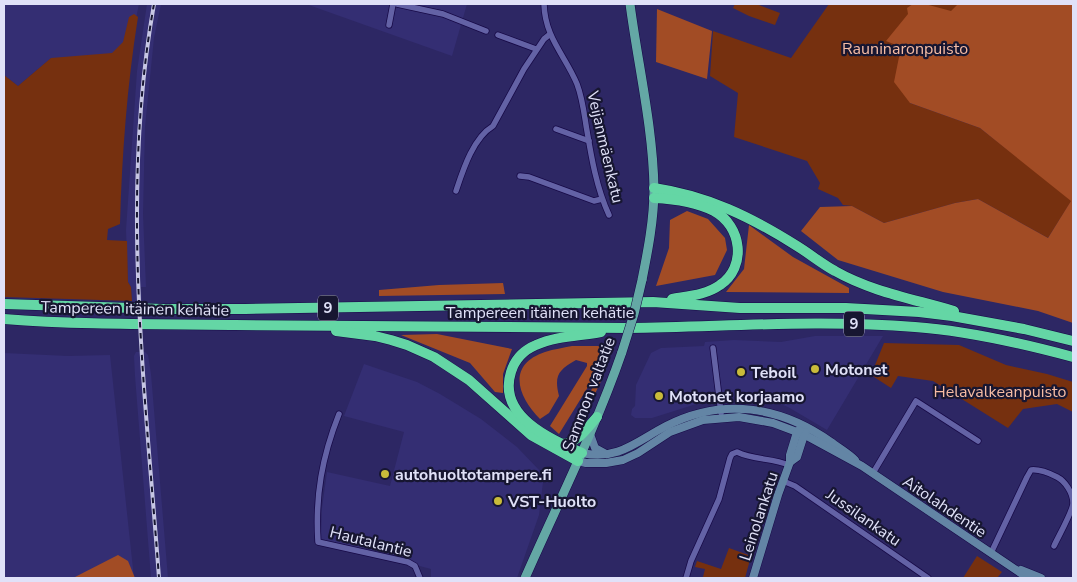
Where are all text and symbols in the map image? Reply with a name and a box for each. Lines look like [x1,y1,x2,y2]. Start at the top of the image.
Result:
park label: Rauninaronpuisto [842,38,968,60]
street label: Veijanmäenkatu [581,88,629,205]
street label: Tampereen itäinen kehätie [41,296,229,322]
road number: 9 [318,296,338,320]
street label: Tampereen itäinen kehätie [446,302,634,324]
road number: 9 [844,312,864,336]
street label: Sammon valtatie [557,334,621,455]
place label: Motonet [825,359,888,381]
place label: Teboil [751,362,796,384]
marker: Motonet [809,363,821,375]
marker: Teboil [735,366,747,378]
park label: Helavalkeanpuisto [933,381,1067,403]
place label: Motonet korjaamo [669,386,805,408]
marker: Motonet korjaamo [653,390,665,402]
place label: autohuoltotampere.fi [395,464,552,486]
marker: autohuoltotampere.fi [379,468,391,480]
street label: Leinolankatu [734,469,784,564]
street label: Aitolahdentie [898,471,991,543]
street label: Jussilankatu [821,483,905,552]
place label: VST-Huolto [507,491,596,513]
marker: VST-Huolto [492,495,504,507]
street label: Hautalantie [327,521,414,563]

